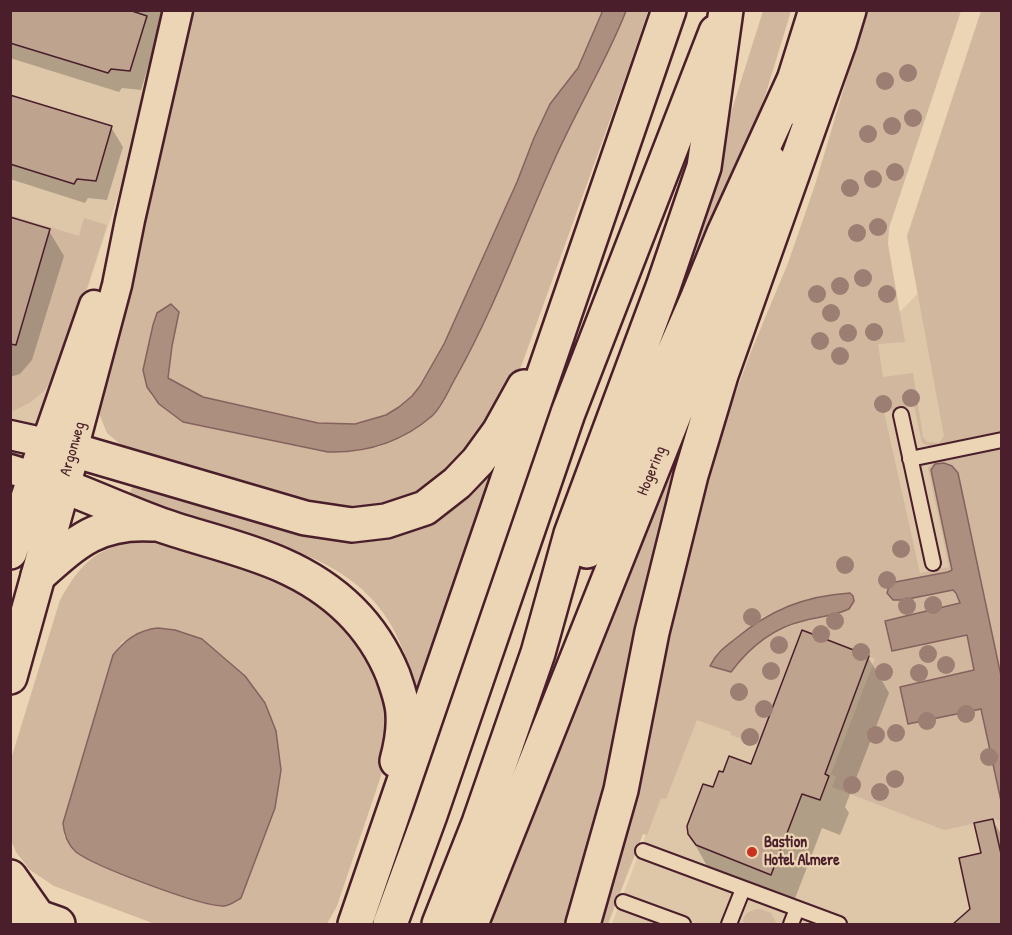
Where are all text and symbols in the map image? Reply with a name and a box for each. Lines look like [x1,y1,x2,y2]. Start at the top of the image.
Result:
street label: Argonweg [56,420,90,478]
street label: Hogering [633,444,671,498]
place label: Bastion Hotel Almere [764,833,840,871]
marker: Bastion Hotel Almere [745,845,759,859]

